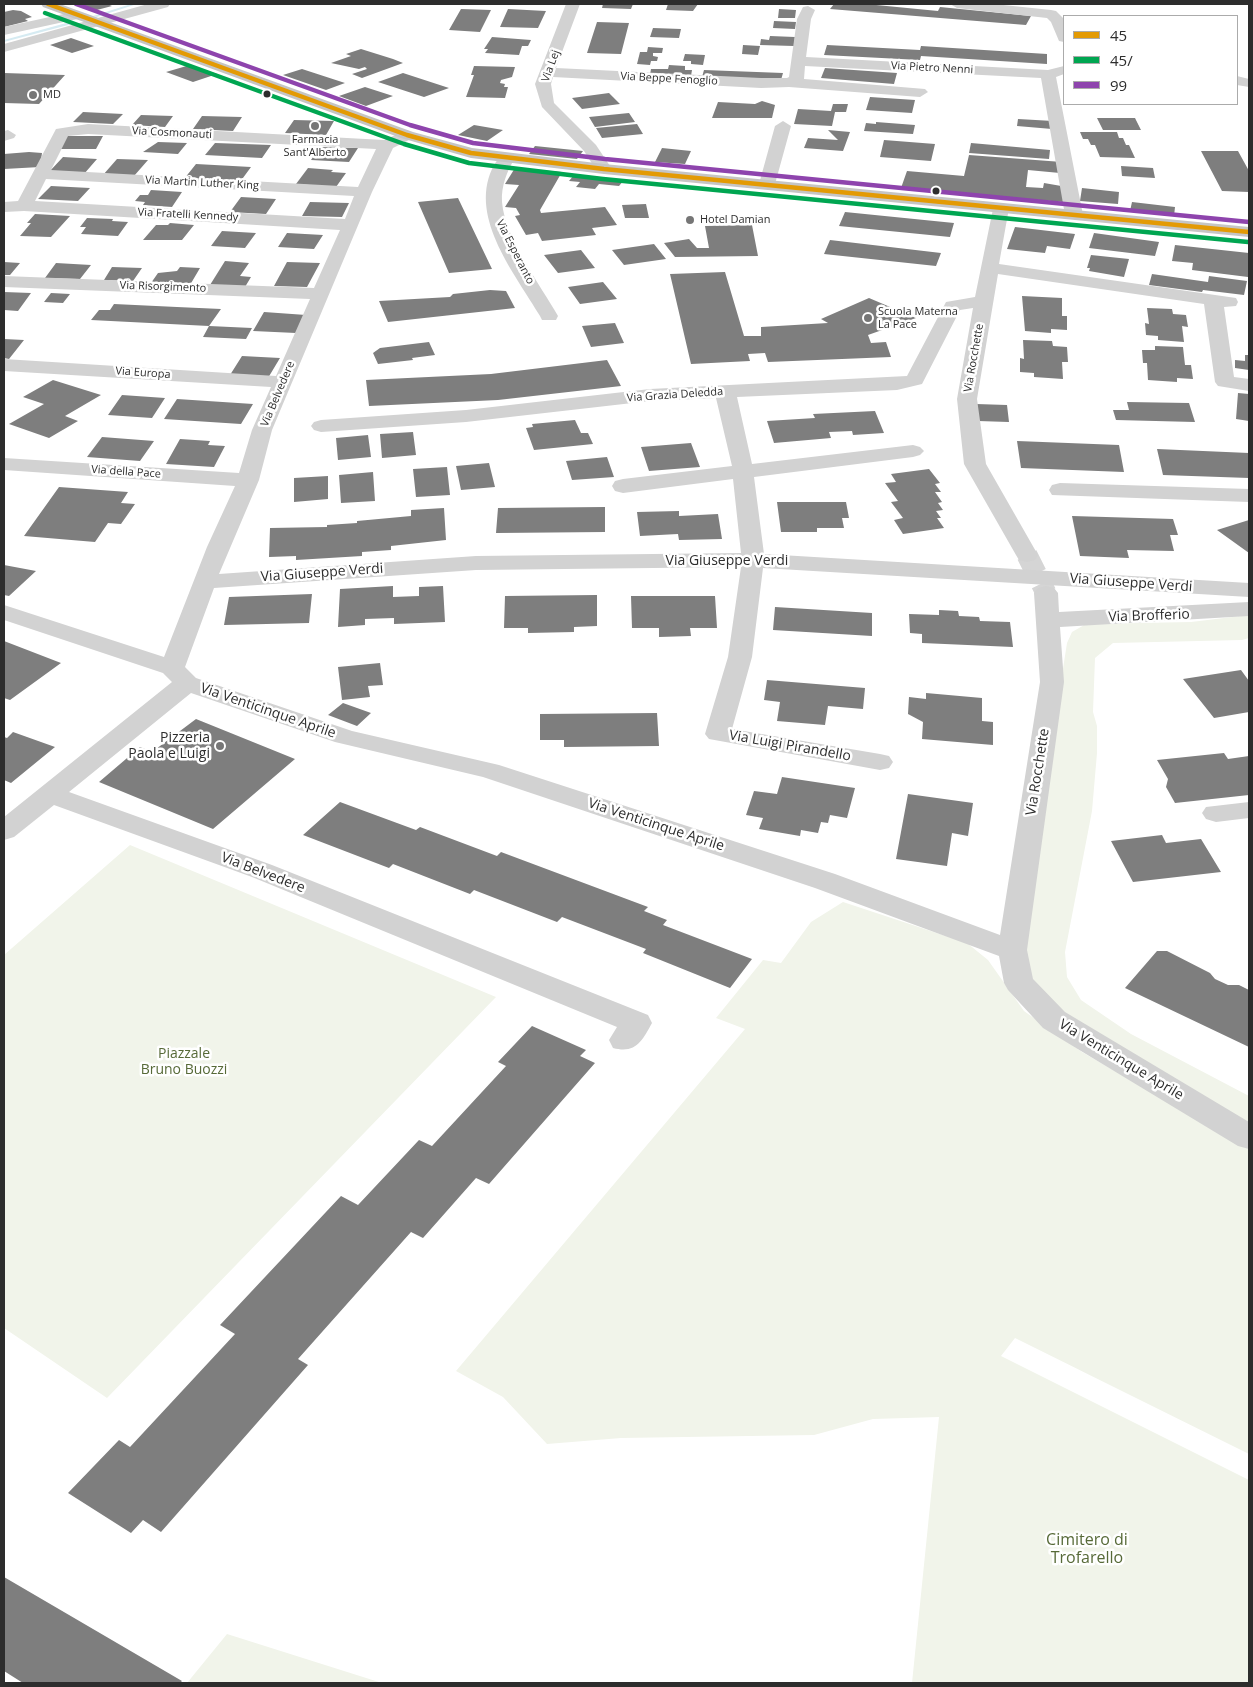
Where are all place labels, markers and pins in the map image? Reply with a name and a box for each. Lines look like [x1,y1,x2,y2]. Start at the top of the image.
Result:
place label: MD [43,88,61,102]
marker: MD [27,89,39,101]
unlabelled marker [262,89,272,99]
marker: Farmacia Sant'Alberto [309,120,321,132]
place label: Farmacia Sant'Alberto [284,133,346,159]
unlabelled marker [931,186,941,196]
place label: Hotel Damian [700,213,770,227]
marker: Hotel Damian [684,214,696,226]
place label: Scuola Materna La Pace [878,305,958,331]
marker: Scuola Materna La Pace [862,312,874,324]
place label: Pizzeria Paola e Luigi [128,730,210,762]
marker: Pizzeria Paola e Luigi [214,740,226,752]

